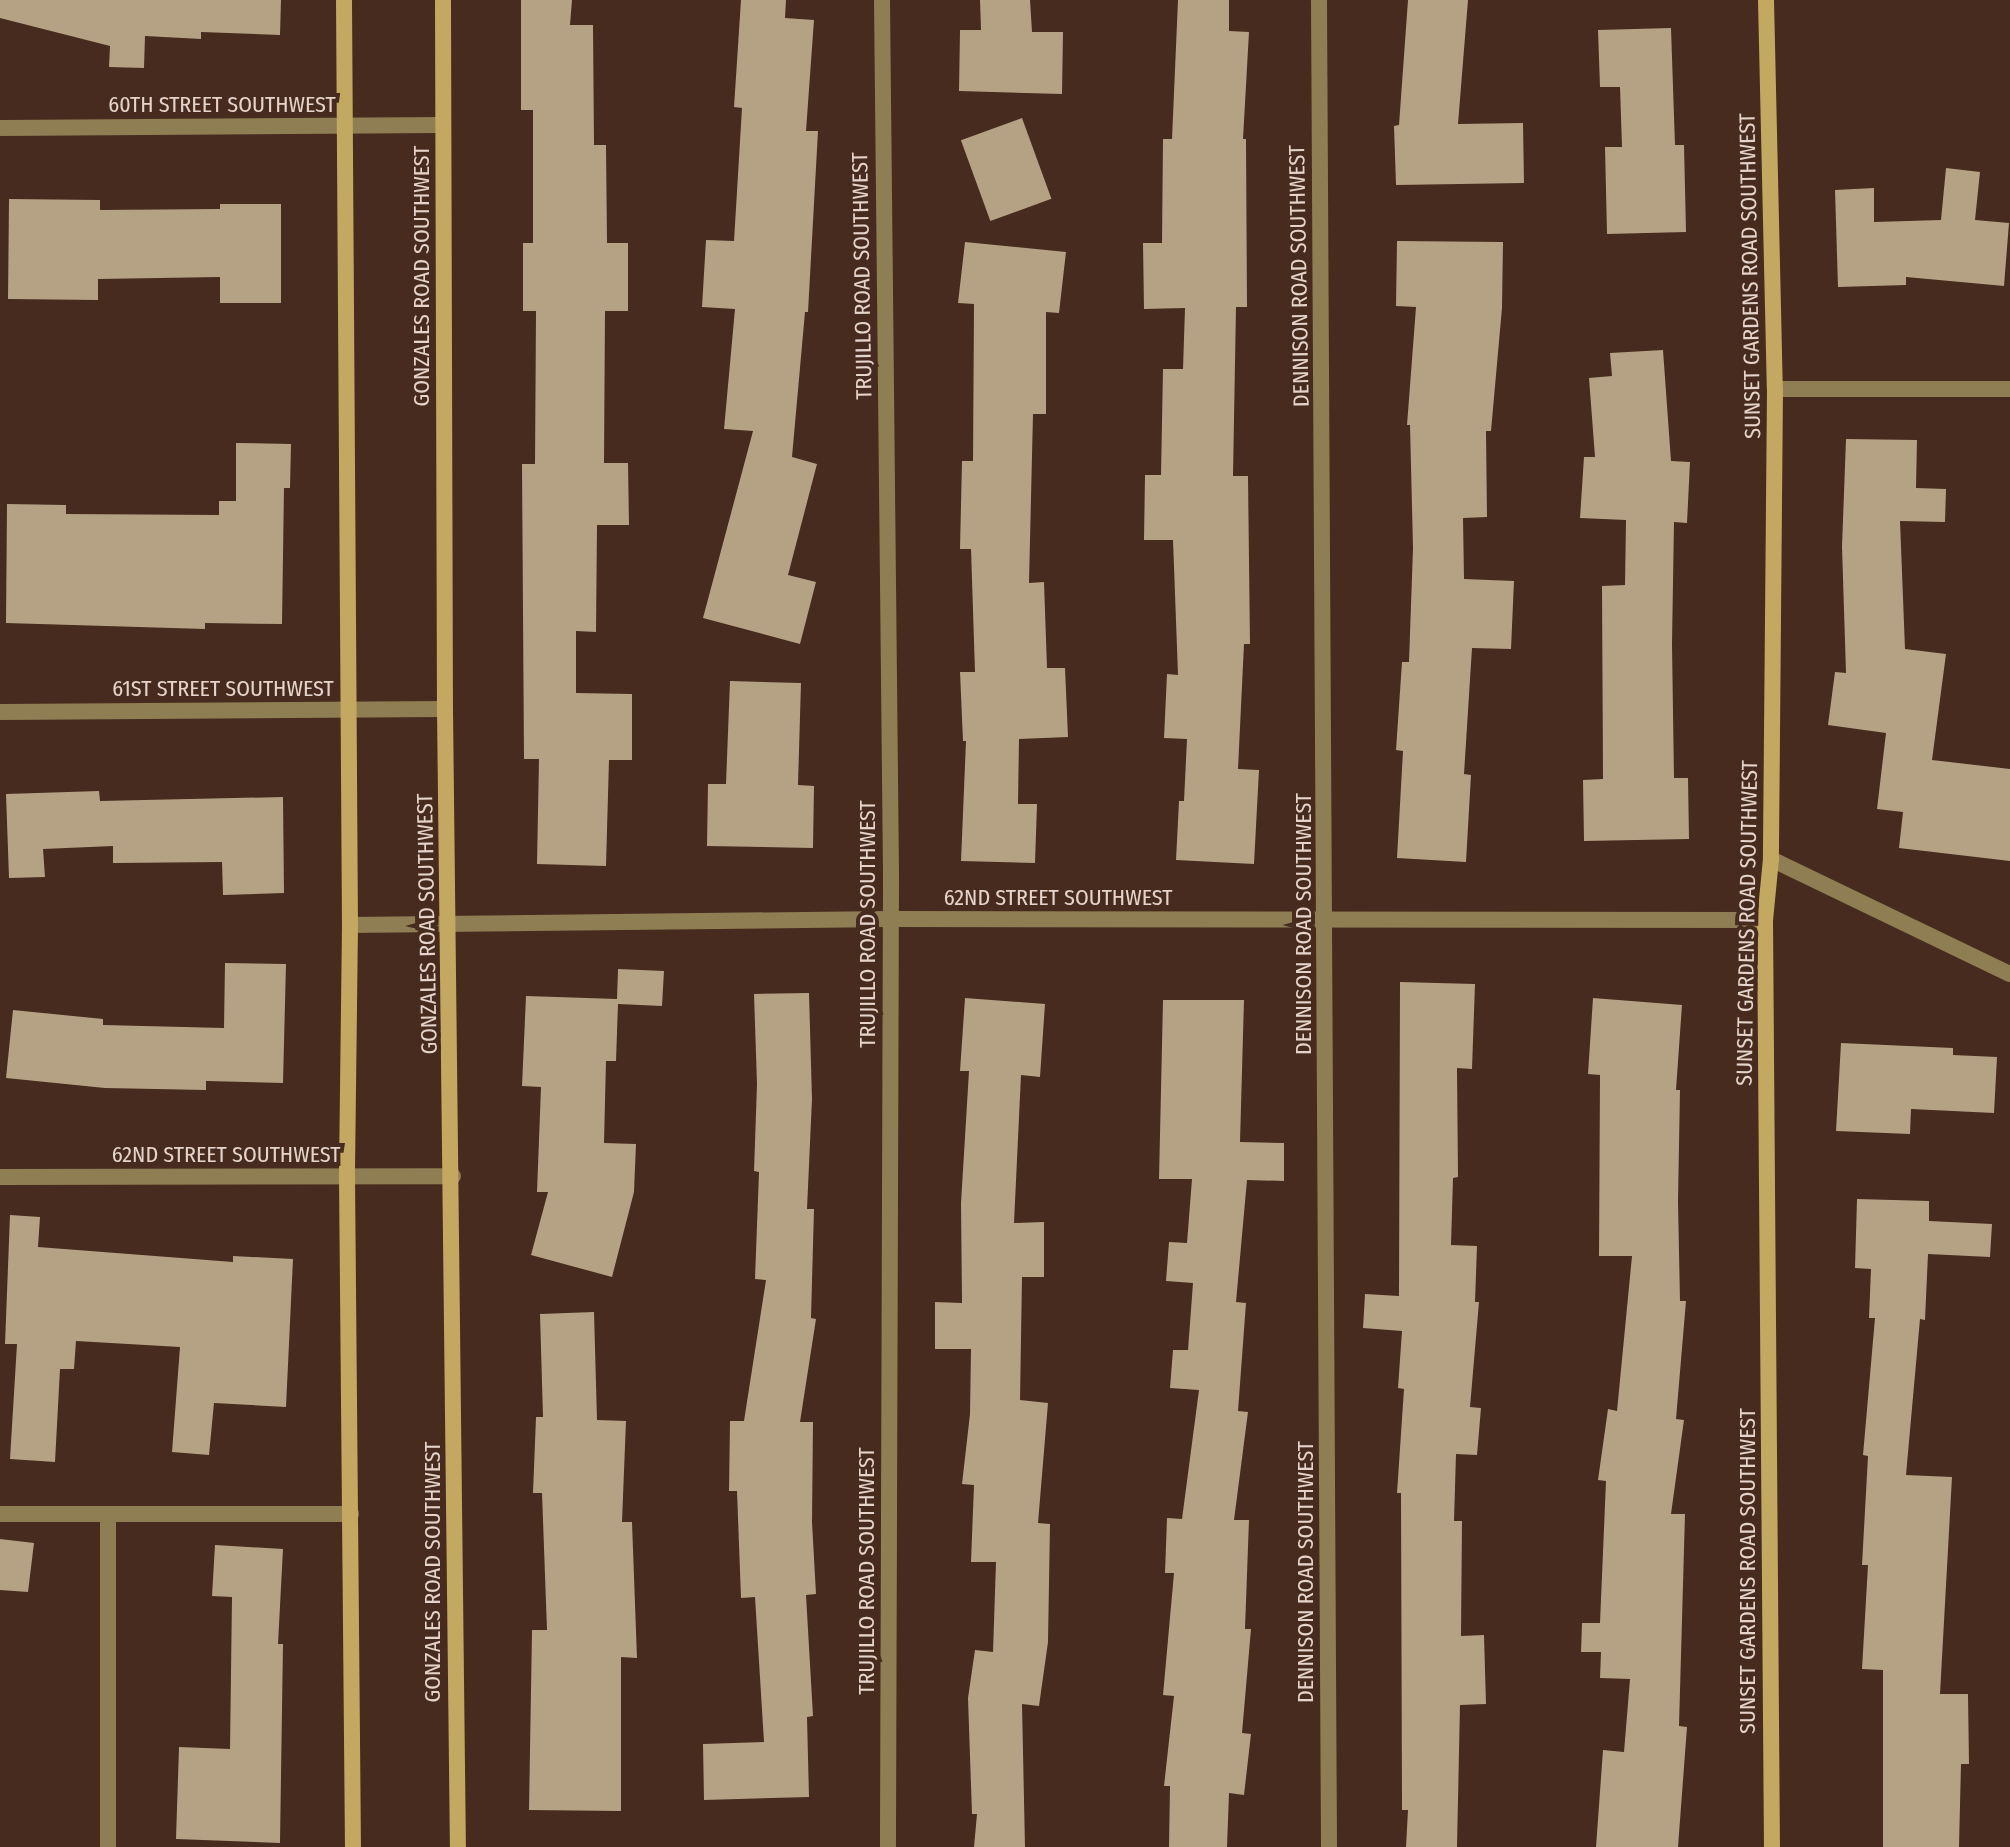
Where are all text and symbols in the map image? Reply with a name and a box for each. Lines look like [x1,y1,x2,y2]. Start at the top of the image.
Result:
street label: 60TH STREET SOUTHWEST [108,92,336,118]
street label: SUNSET GARDENS ROAD SOUTHWEST [1734,113,1766,439]
street label: DENNISON ROAD SOUTHWEST [1284,145,1314,407]
street label: GONZALES ROAD SOUTHWEST [409,146,435,406]
street label: TRUJILLO ROAD SOUTHWEST [847,152,877,400]
street label: 61ST STREET SOUTHWEST [112,676,334,702]
street label: SUNSET GARDENS ROAD SOUTHWEST [1731,760,1763,1086]
street label: GONZALES ROAD SOUTHWEST [412,793,442,1055]
street label: DENNISON ROAD SOUTHWEST [1291,793,1317,1055]
street label: TRUJILLO ROAD SOUTHWEST [855,800,881,1048]
street label: 62ND STREET SOUTHWEST [944,885,1172,911]
street label: 62ND STREET SOUTHWEST [112,1142,340,1168]
street label: SUNSET GARDENS ROAD SOUTHWEST [1735,1408,1761,1734]
street label: DENNISON ROAD SOUTHWEST [1293,1441,1319,1703]
street label: GONZALES ROAD SOUTHWEST [420,1442,446,1702]
street label: TRUJILLO ROAD SOUTHWEST [854,1447,880,1695]

